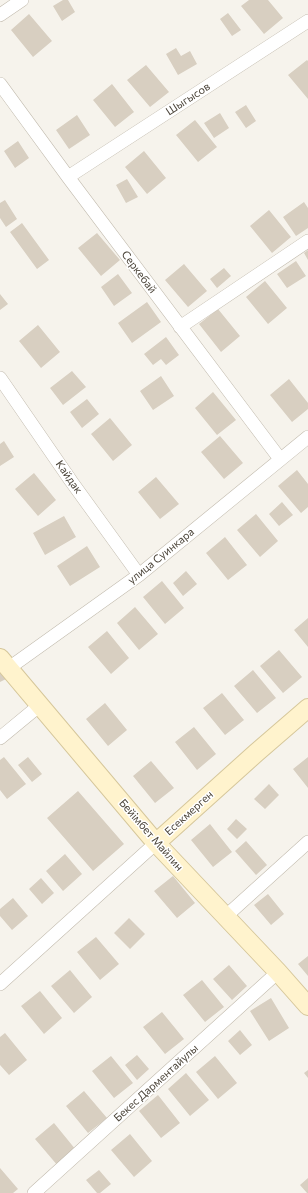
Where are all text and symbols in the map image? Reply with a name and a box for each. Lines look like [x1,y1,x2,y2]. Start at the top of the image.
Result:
street label: Шыгысов [163,80,213,118]
street label: Серкебай [119,248,159,296]
street label: Кайдак [53,458,85,496]
street label: улица Суинкара [125,525,197,587]
street label: Eсекмерген [162,788,216,838]
street label: Бейімбет Майлин [116,796,186,874]
street label: Бекес Дарментайулы [111,1042,201,1124]

